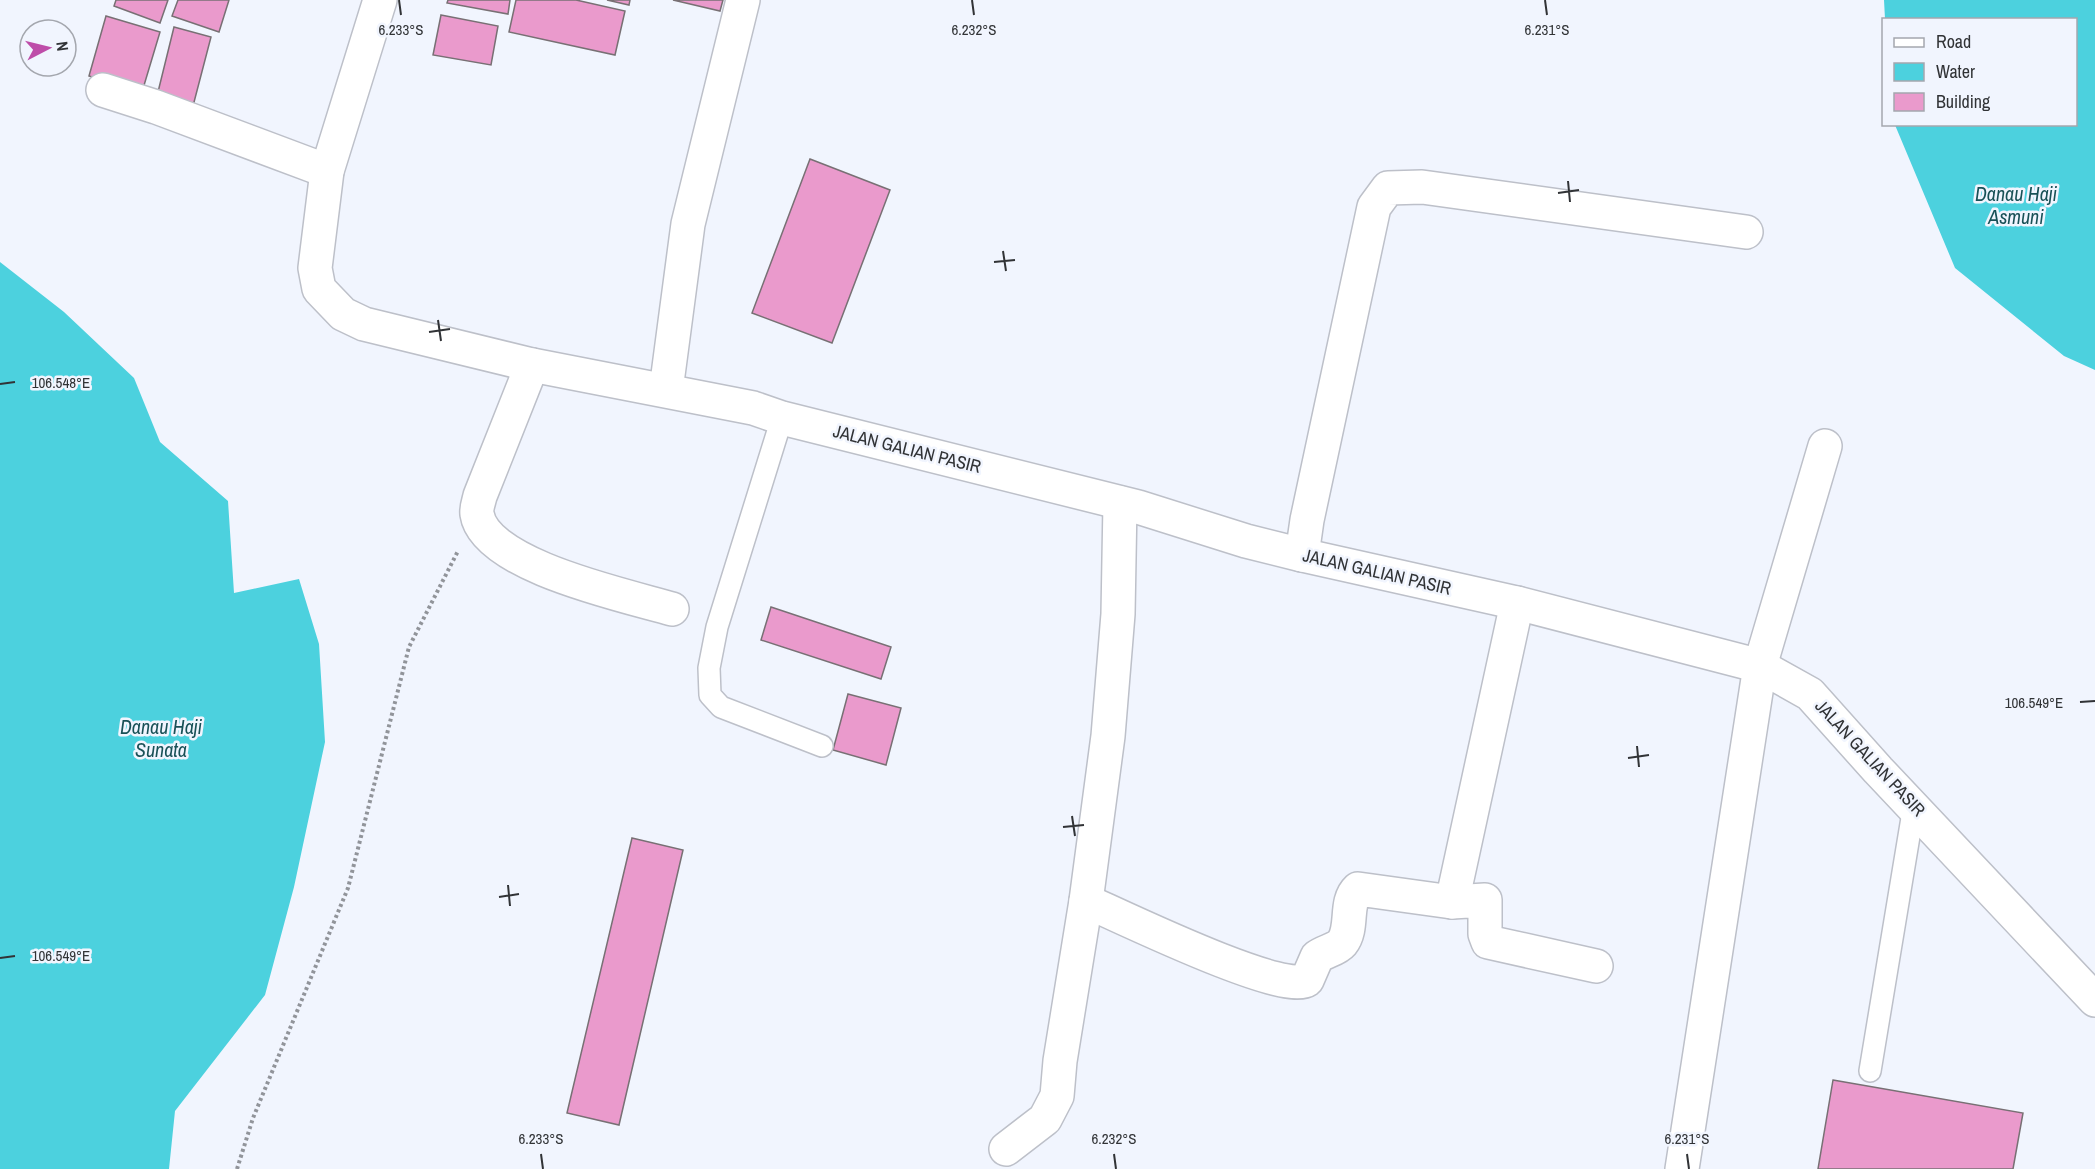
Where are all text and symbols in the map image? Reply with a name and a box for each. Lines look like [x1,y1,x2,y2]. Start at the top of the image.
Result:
north arrow [18,18,78,78]
legend [1882,18,2077,126]
text: 6.233°S [379,19,424,40]
text: 6.232°S [952,19,997,40]
text: 6.231°S [1525,19,1570,40]
text: Road [1936,29,1971,54]
text: N [51,40,74,52]
text: Water [1936,59,1975,84]
text: Building [1936,89,1991,114]
water label: Danau Haji Asmuni [1975,180,2057,230]
text: 106.548°E [32,372,90,393]
street label: JALAN GALIAN PASIR [831,418,984,479]
street label: JALAN GALIAN PASIR [1300,542,1454,601]
text: 106.549°E [2005,692,2063,713]
street label: JALAN GALIAN PASIR [1810,694,1931,822]
water label: Danau Haji Sunata [120,713,202,763]
text: 106.549°E [32,945,90,966]
text: 6.233°S [519,1128,564,1149]
text: 6.232°S [1092,1128,1137,1149]
text: 6.231°S [1665,1128,1710,1149]

